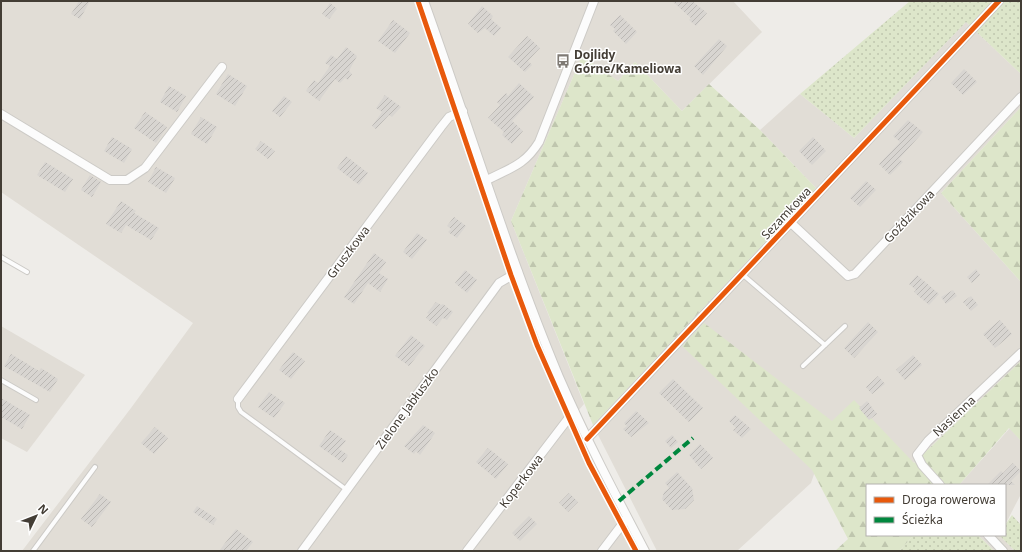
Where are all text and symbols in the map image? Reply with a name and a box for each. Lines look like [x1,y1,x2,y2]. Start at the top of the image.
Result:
place label: Dojlidy Górne/Kameliowa [574,46,681,77]
bus stop icon: Dojlidy Górne/Kameliowa [555,53,571,69]
street label: Sezamkowa [757,183,815,243]
street label: Goździkowa [880,186,938,246]
street label: Gruszkowa [323,222,373,282]
street label: Zielone Jabłuszko [372,364,442,452]
street label: Nasienna [929,392,979,440]
street label: Koperkowa [495,451,547,511]
legend [866,484,1006,536]
text: Droga rowerowa [902,491,996,508]
north arrow [16,496,56,536]
text: N [35,500,52,517]
text: Ścieżka [902,511,943,528]

